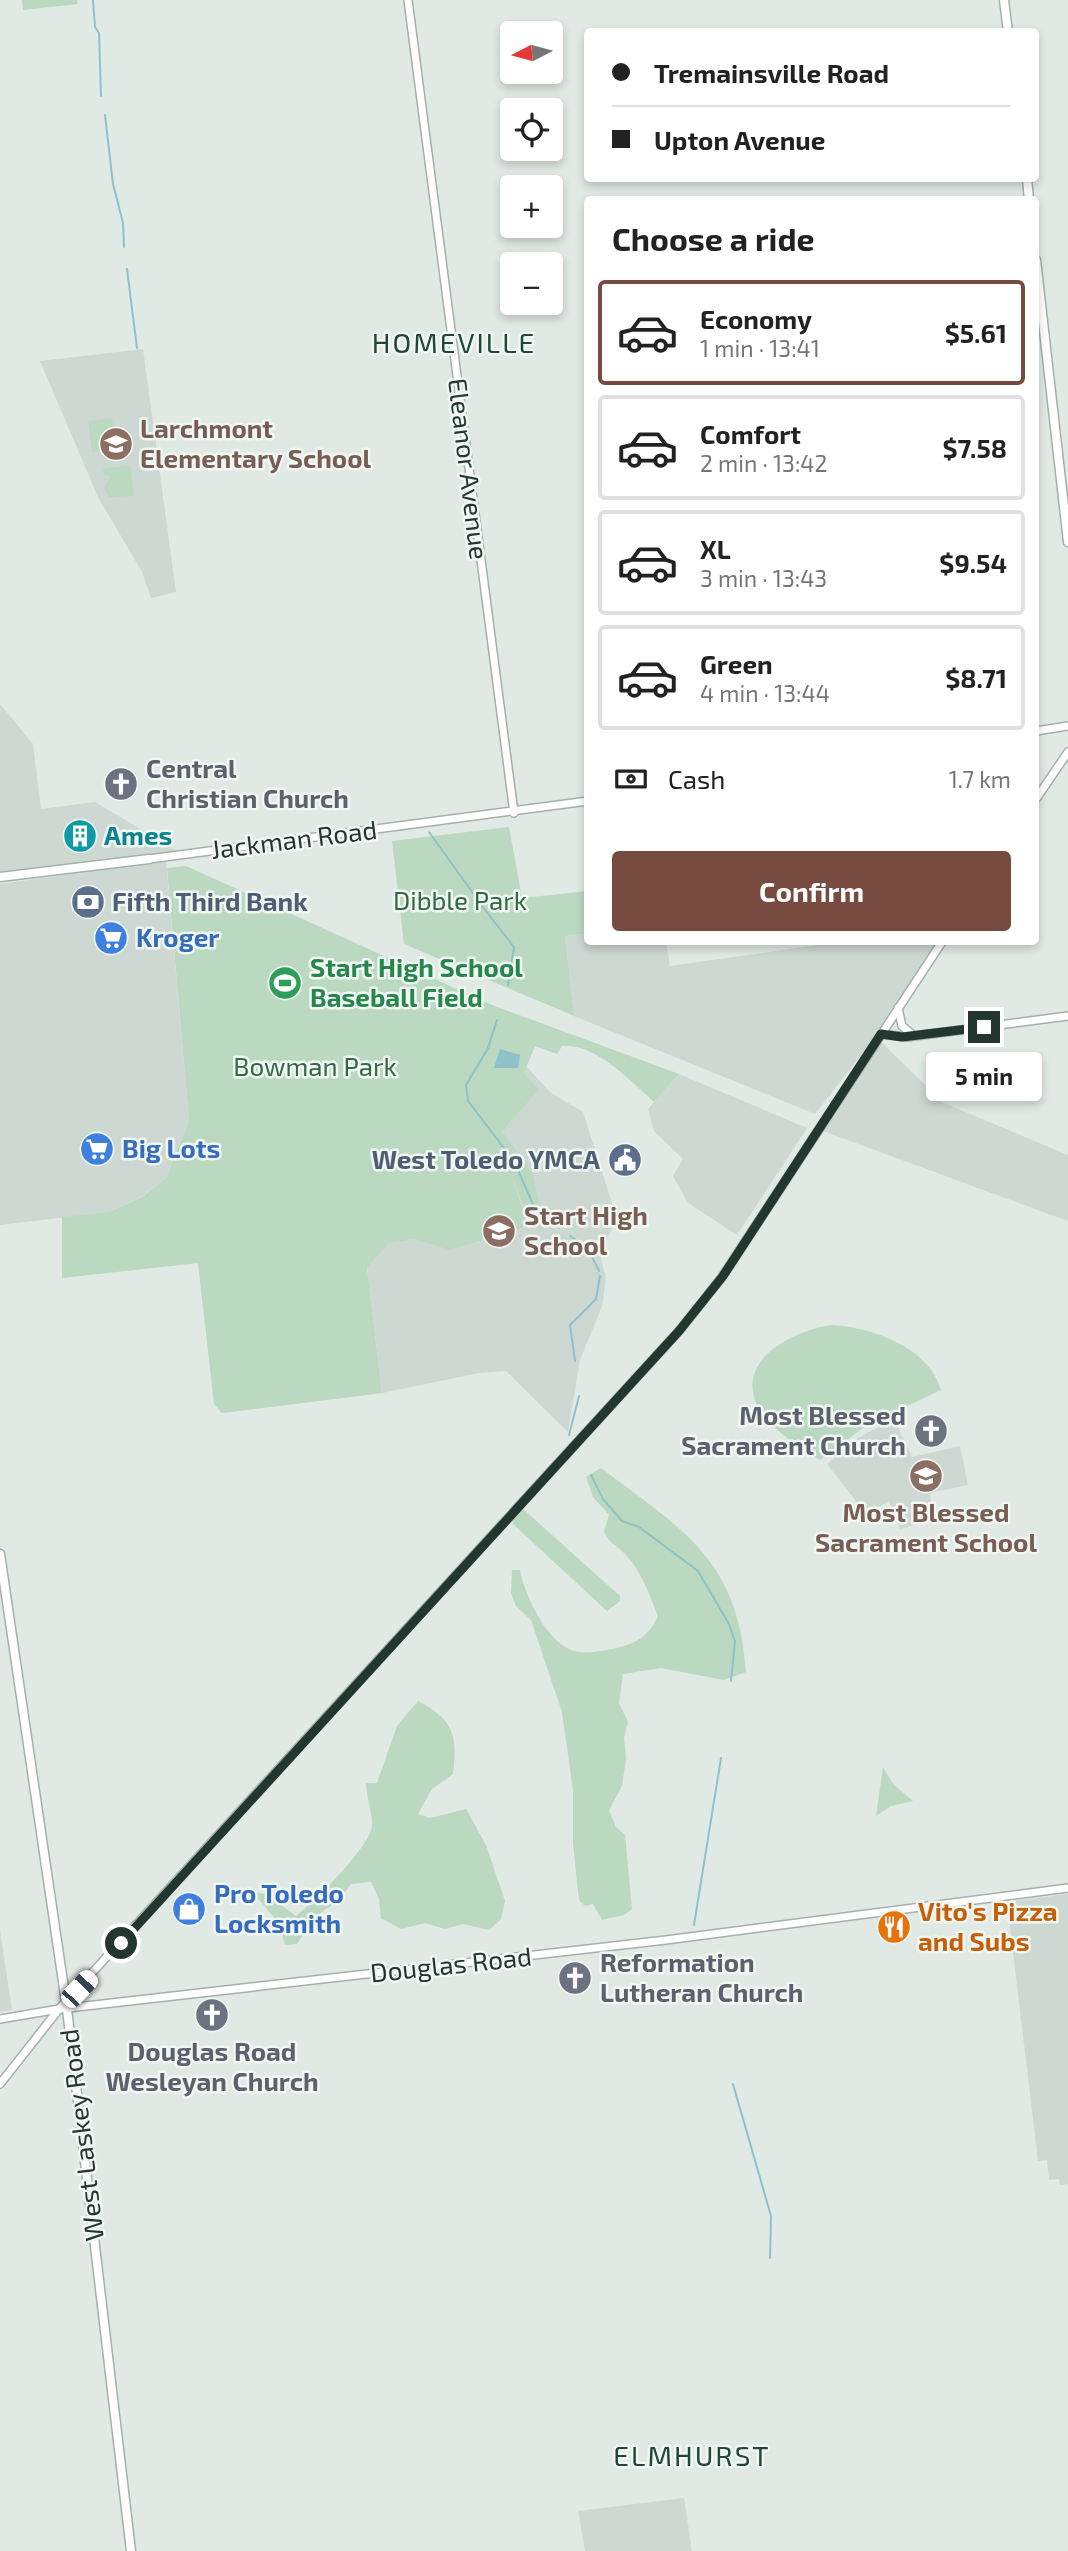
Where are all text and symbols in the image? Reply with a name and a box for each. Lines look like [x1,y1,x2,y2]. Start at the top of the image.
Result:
north arrow [500,21,564,84]
map controls [500,21,563,315]
text: Tremainsville Road [654,57,889,88]
button: locate [500,98,563,161]
text: Upton Avenue [654,124,825,155]
button: + [500,175,563,238]
text: Choose a ride [612,219,815,257]
button: − [500,252,563,315]
icon: car [616,301,679,364]
text: Economy [700,303,812,334]
text: $5.61 [945,317,1007,348]
district label: HOMEVILLE [372,325,536,359]
text: 1 min · 13:41 [700,334,820,362]
street label: Eleanor Avenue [443,376,496,561]
place label: Larchmont Elementary School [140,412,372,474]
icon: car [616,416,679,479]
text: Comfort [700,418,801,449]
school or university icon: Larchmont Elementary School [97,425,135,463]
text: $7.58 [942,432,1007,463]
text: 2 min · 13:42 [700,449,827,477]
icon: car [616,531,679,594]
text: XL [700,533,731,564]
text: $9.54 [939,547,1007,578]
text: 3 min · 13:43 [700,564,827,592]
icon: car [616,646,679,709]
text: Green [700,648,773,679]
text: $8.71 [945,662,1007,693]
text: 4 min · 13:44 [700,679,830,707]
place label: Central Christian Church [146,752,349,813]
icon: cash [612,760,650,798]
text: Cash [668,763,725,794]
church icon: Central Christian Church [102,765,140,803]
text: 1.7 km [949,765,1011,793]
street label: Jackman Road [209,813,379,864]
building icon: Ames [61,817,99,855]
place label: Ames [104,819,172,850]
button: Confirm [612,851,1011,931]
bank icon: Fifth Third Bank [69,883,107,921]
park label: Dibble Park [393,884,527,915]
place label: Fifth Third Bank [112,885,308,916]
supermarket icon: Kroger [92,919,130,957]
place label: Kroger [136,921,219,952]
place label: Start High School Baseball Field [310,951,523,1012]
sports icon: Start High School Baseball Field [266,964,304,1002]
route end [968,1011,1000,1043]
park label: Bowman Park [233,1050,397,1081]
callout: 5 min [926,1052,1042,1100]
text: 5 min [955,1062,1013,1090]
supermarket icon: Big Lots [78,1130,116,1168]
place label: Big Lots [122,1132,220,1163]
public building icon: West Toledo YMCA [606,1141,644,1179]
place label: West Toledo YMCA [372,1143,600,1174]
place label: Start High School [524,1199,648,1260]
school or university icon: Start High School [480,1212,518,1250]
place label: Most Blessed Sacrament Church [681,1399,906,1460]
church icon: Most Blessed Sacrament Church [912,1412,950,1450]
school or university icon: Most Blessed Sacrament School [907,1457,945,1495]
place label: Most Blessed Sacrament School [815,1496,1037,1557]
place label: Pro Toledo Locksmith [214,1877,344,1938]
shop icon: Pro Toledo Locksmith [170,1890,208,1928]
place label: Vito's Pizza and Subs [918,1895,1058,1956]
restaurant icon: Vito's Pizza and Subs [875,1908,913,1946]
route start [105,1927,137,1959]
street label: Douglas Road [369,1940,533,1987]
place label: Reformation Lutheran Church [600,1946,803,2007]
church icon: Reformation Lutheran Church [556,1959,594,1997]
car [57,1966,102,2012]
church icon: Douglas Road Wesleyan Church [193,1996,231,2034]
street label: West Laskey Road [52,2027,109,2243]
place label: Douglas Road Wesleyan Church [105,2035,319,2097]
district label: ELMHURST [613,2438,771,2472]

